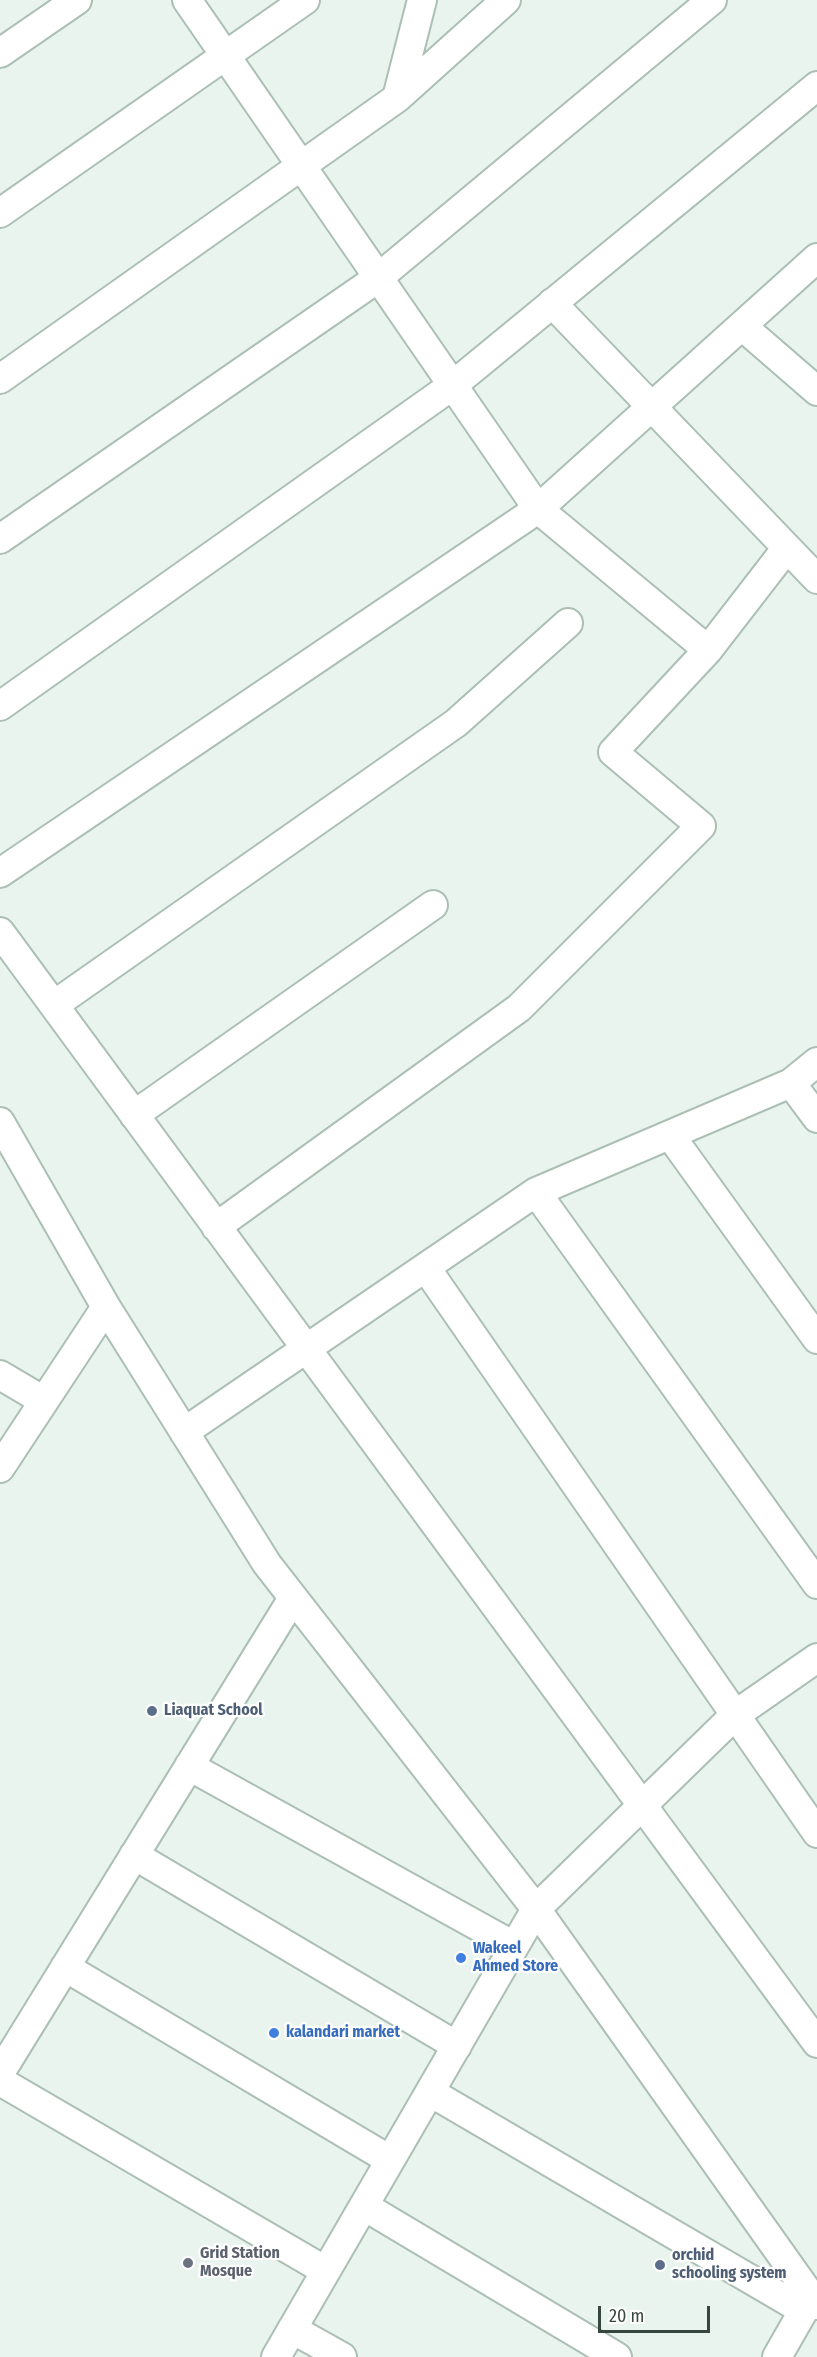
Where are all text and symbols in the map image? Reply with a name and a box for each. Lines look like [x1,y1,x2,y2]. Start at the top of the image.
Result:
place label: Liaquat School [164,1701,263,1721]
marker: Liaquat School [145,1704,159,1718]
place label: Wakeel Ahmed Store [473,1939,558,1977]
marker: Wakeel Ahmed Store [454,1951,468,1965]
place label: kalandari market [286,2023,400,2043]
marker: kalandari market [267,2026,281,2040]
place label: Grid Station Mosque [200,2244,280,2282]
place label: orchid schooling system [672,2246,787,2284]
marker: Grid Station Mosque [181,2256,195,2270]
marker: orchid schooling system [653,2258,667,2272]
scale bar [601,2294,714,2332]
text: 20 m [609,2305,644,2327]

